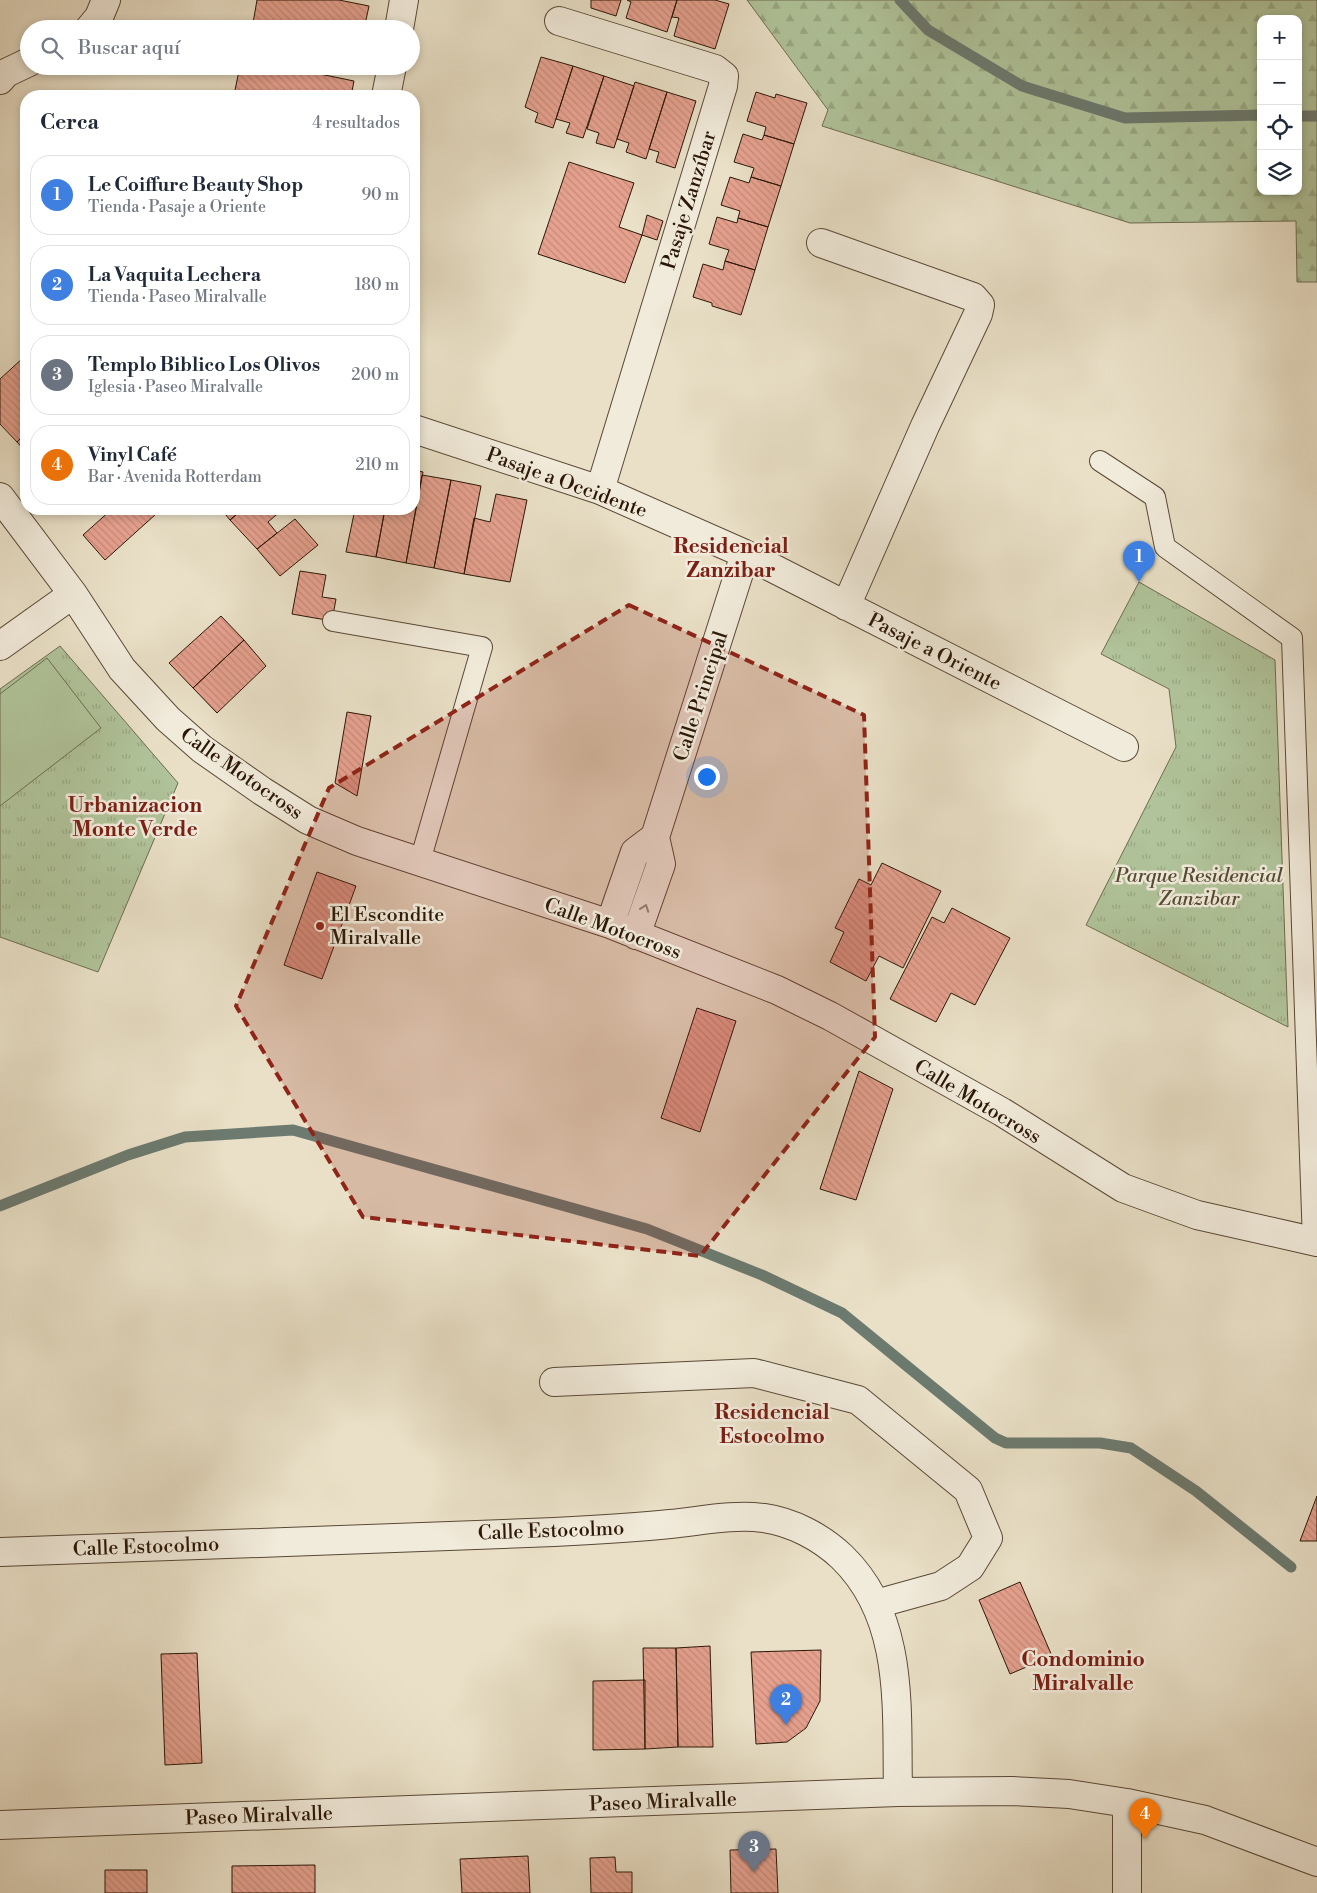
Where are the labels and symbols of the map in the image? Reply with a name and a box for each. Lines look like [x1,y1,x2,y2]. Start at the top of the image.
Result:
street label: Pasaje Zanzíbar [656,128,723,273]
street label: Pasaje a Occidente [483,443,650,524]
district label: Residencial Zanzibar [673,534,789,584]
pin: 1 [1123,541,1155,582]
street label: Pasaje a Oriente [863,608,1005,697]
street label: Calle Principal [669,628,734,765]
street label: Calle Motocross [175,723,307,826]
your location [694,764,720,790]
district label: Urbanizacion Monte Verde [68,793,202,843]
park label: Parque Residencial Zanzibar [1114,864,1283,912]
street label: Calle Motocross [541,893,684,966]
place label: El Escondite Miralvalle [330,903,444,951]
one-way arrow [639,904,649,912]
marker: El Escondite Miralvalle [314,920,326,932]
street label: Calle Motocross [909,1054,1045,1150]
district label: Residencial Estocolmo [714,1400,830,1450]
street label: Calle Estocolmo [477,1516,625,1547]
street label: Calle Estocolmo [72,1532,220,1563]
district label: Condominio Miralvalle [1021,1647,1145,1697]
pin: 2 [770,1684,802,1725]
street label: Paseo Miralvalle [589,1787,737,1818]
pin: 4 [1129,1798,1161,1839]
street label: Paseo Miralvalle [185,1801,333,1832]
pin: 3 [738,1831,770,1872]

